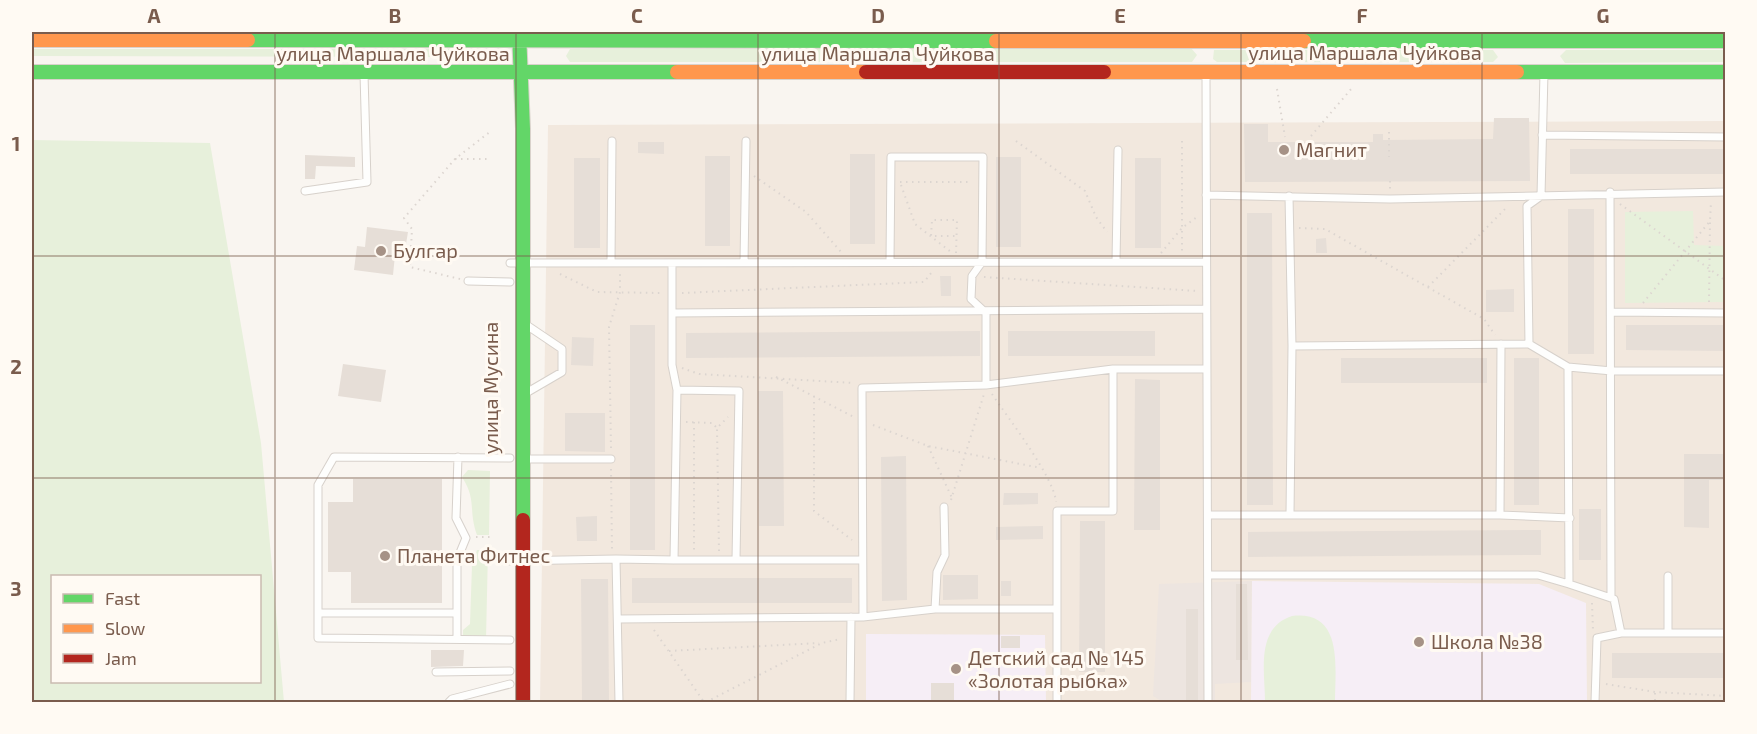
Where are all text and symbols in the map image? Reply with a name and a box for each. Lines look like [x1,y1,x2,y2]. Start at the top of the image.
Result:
text: A [147,3,161,27]
text: B [389,3,401,27]
text: C [631,3,643,27]
text: D [871,3,885,27]
text: E [1114,3,1126,27]
text: F [1356,3,1368,27]
text: G [1597,3,1609,27]
street label: улица Маршала Чуйкова [1248,40,1482,65]
street label: улица Маршала Чуйкова [276,41,510,66]
street label: улица Маршала Чуйкова [761,41,995,66]
text: 1 [12,131,20,155]
place label: Магнит [1296,137,1367,161]
marker: Магнит [1277,143,1291,157]
place label: Булгар [393,238,458,263]
marker: Булгар [374,244,388,258]
street label: улица Мусина [478,322,503,454]
text: 2 [10,354,22,378]
place label: Планета Фитнес [397,543,550,567]
marker: Планета Фитнес [378,549,392,563]
legend [51,575,261,683]
text: 3 [10,576,22,600]
text: Fast [105,587,140,609]
text: Slow [105,617,146,639]
place label: Школа №38 [1431,629,1543,653]
marker: Школа №38 [1412,635,1426,649]
place label: Детский сад № 145 «Золотая рыбка» [968,645,1144,692]
text: Jam [105,647,137,669]
marker: Детский сад № 145 «Золотая рыбка» [949,662,963,676]

